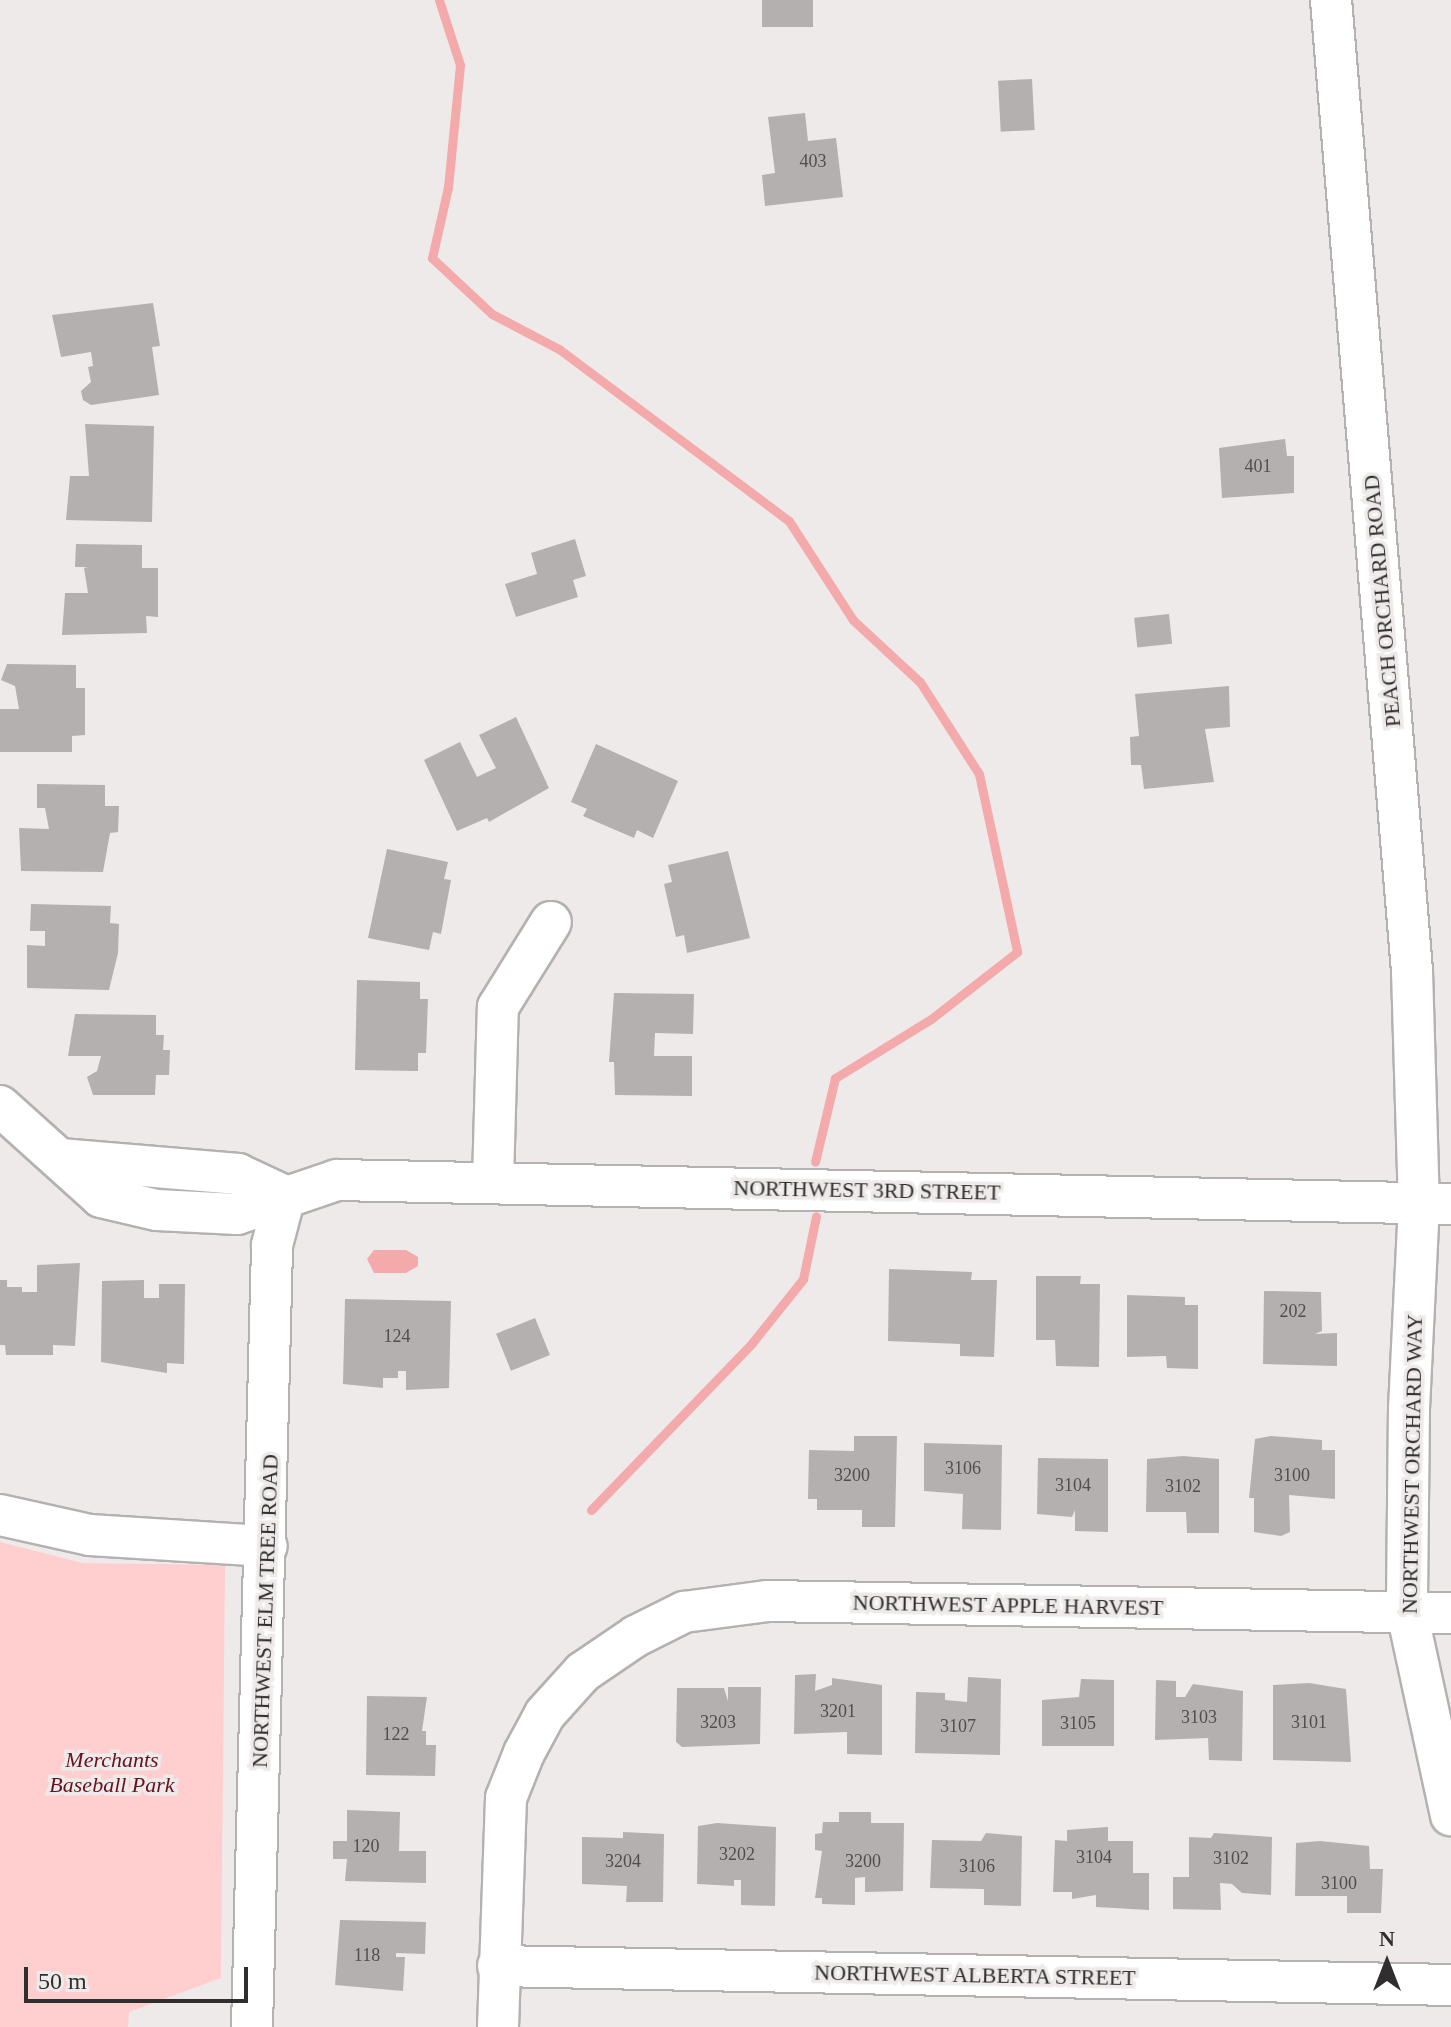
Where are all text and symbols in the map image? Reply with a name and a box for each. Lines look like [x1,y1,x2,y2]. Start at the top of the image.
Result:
house number: 403 [800,150,826,172]
house number: 401 [1244,455,1272,477]
street label: PEACH ORCHARD ROAD [1358,474,1406,728]
street label: NORTHWEST 3RD STREET [733,1174,1001,1206]
house number: 202 [1280,1300,1306,1322]
street label: NORTHWEST ORCHARD WAY [1396,1313,1428,1615]
house number: 124 [384,1325,410,1347]
street label: NORTHWEST ELM TREE ROAD [246,1453,284,1769]
house number: 3106 [945,1457,981,1479]
house number: 3200 [834,1464,870,1486]
house number: 3100 [1274,1464,1310,1486]
house number: 3104 [1055,1474,1091,1496]
house number: 3102 [1165,1475,1201,1497]
street label: NORTHWEST APPLE HARVEST [852,1589,1164,1621]
house number: 3201 [820,1700,856,1722]
house number: 3103 [1181,1706,1217,1728]
house number: 3203 [700,1711,736,1733]
house number: 3101 [1291,1711,1327,1733]
house number: 3105 [1060,1712,1096,1734]
house number: 3107 [940,1715,976,1737]
house number: 122 [382,1723,410,1745]
park label: Merchants Baseball Park [49,1746,175,1798]
house number: 120 [352,1835,380,1857]
house number: 3202 [719,1843,755,1865]
house number: 3104 [1076,1846,1112,1868]
house number: 3102 [1213,1847,1249,1869]
house number: 3204 [605,1850,641,1872]
house number: 3200 [845,1850,881,1872]
house number: 3106 [959,1855,995,1877]
house number: 3100 [1321,1872,1357,1894]
north arrow [1347,1923,1427,2003]
text: N [1379,1926,1395,1951]
house number: 118 [354,1944,380,1966]
scale bar [28,1951,252,2001]
street label: NORTHWEST ALBERTA STREET [813,1959,1137,1991]
text: 50 m [38,1968,87,1994]

